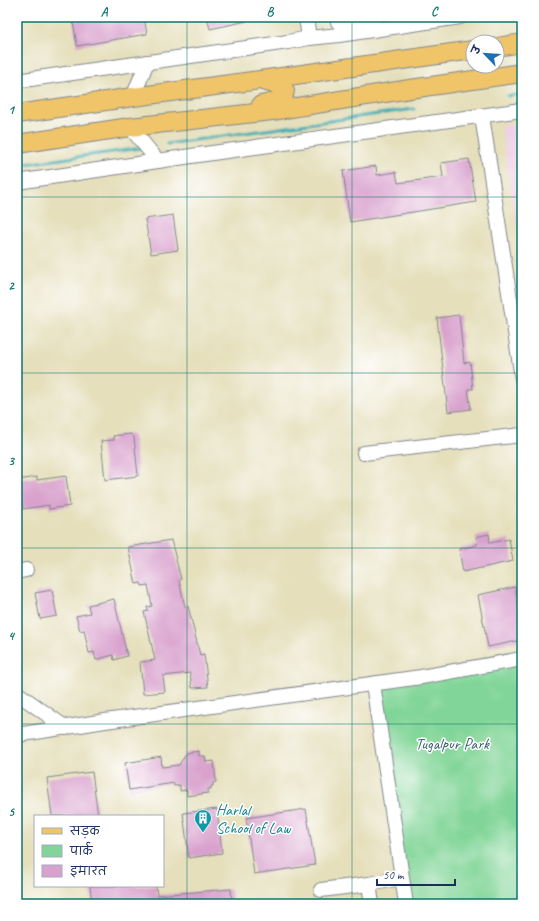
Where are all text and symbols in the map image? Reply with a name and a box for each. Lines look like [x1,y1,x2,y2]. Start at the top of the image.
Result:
text: A [101,4,109,20]
text: B [267,4,275,20]
text: C [431,4,439,20]
north arrow [465,34,505,74]
text: उ [468,42,485,57]
text: 1 [8,102,16,118]
text: 2 [8,278,15,294]
text: 3 [8,453,15,469]
text: 4 [8,628,16,644]
park label: Tugalpur Park [415,734,490,754]
place label: Harlal School of Law [216,800,292,838]
text: 5 [8,804,15,820]
building icon: Harlal School of Law [193,808,213,833]
legend [34,815,164,887]
text: सड़क [69,823,101,839]
text: पार्क [69,841,94,859]
scale bar [377,861,455,887]
text: इमारत [70,863,108,879]
text: 50 m [383,867,405,883]

